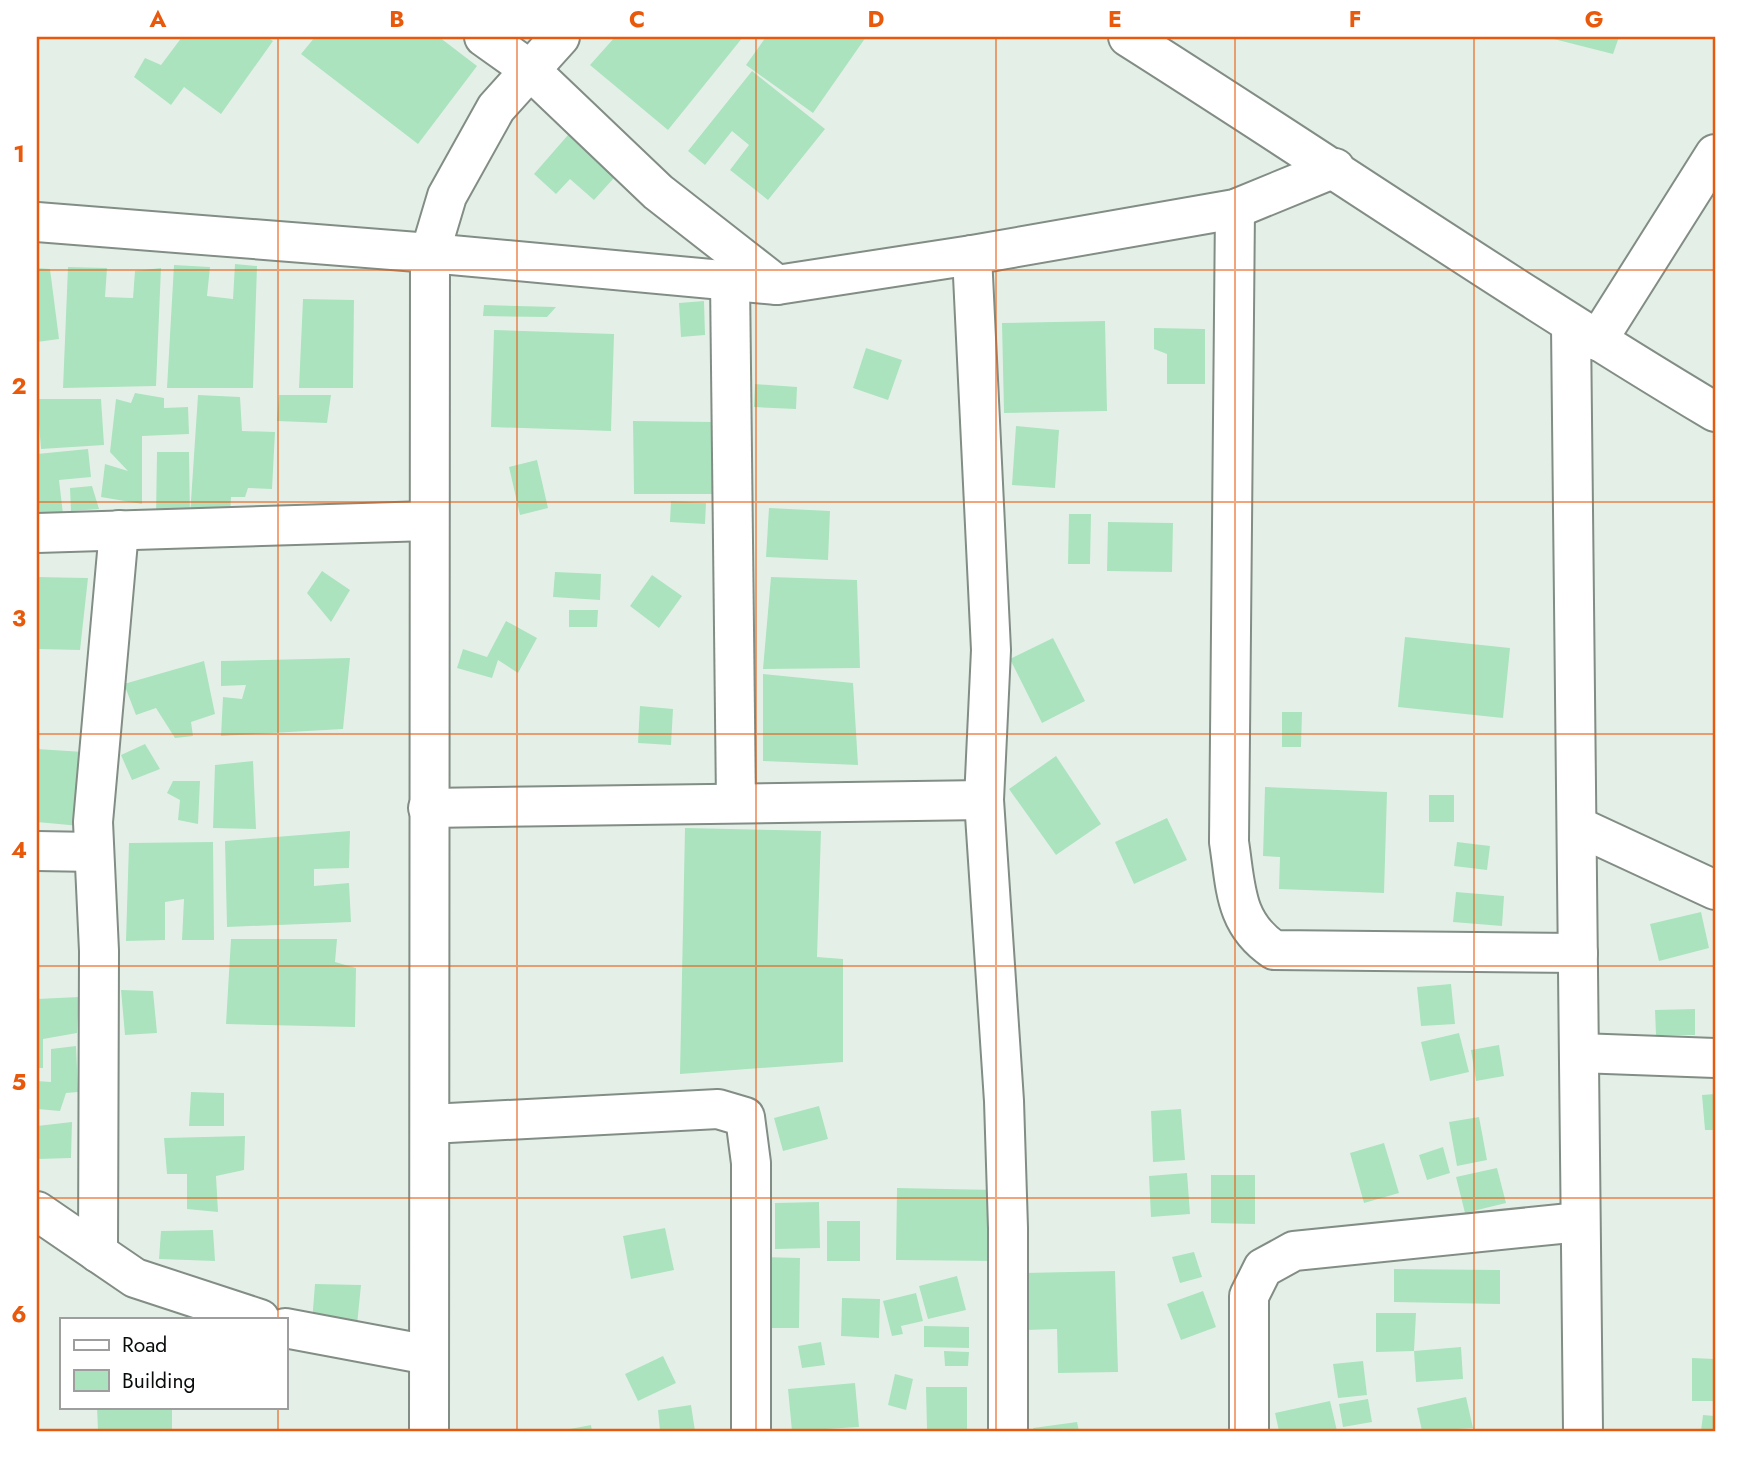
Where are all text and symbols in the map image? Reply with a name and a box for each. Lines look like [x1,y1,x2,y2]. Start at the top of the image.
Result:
text: A [149,2,167,36]
text: B [389,2,405,36]
text: C [629,2,645,36]
text: D [868,2,885,36]
text: E [1108,2,1122,36]
text: F [1349,2,1361,36]
text: G [1585,2,1603,36]
text: 1 [13,137,25,171]
text: 2 [11,369,27,403]
text: 3 [12,601,26,635]
text: 4 [11,833,27,867]
text: 5 [12,1065,26,1099]
text: 6 [11,1297,27,1331]
legend [60,1318,287,1408]
text: Road [122,1330,167,1360]
text: Building [122,1366,195,1396]

